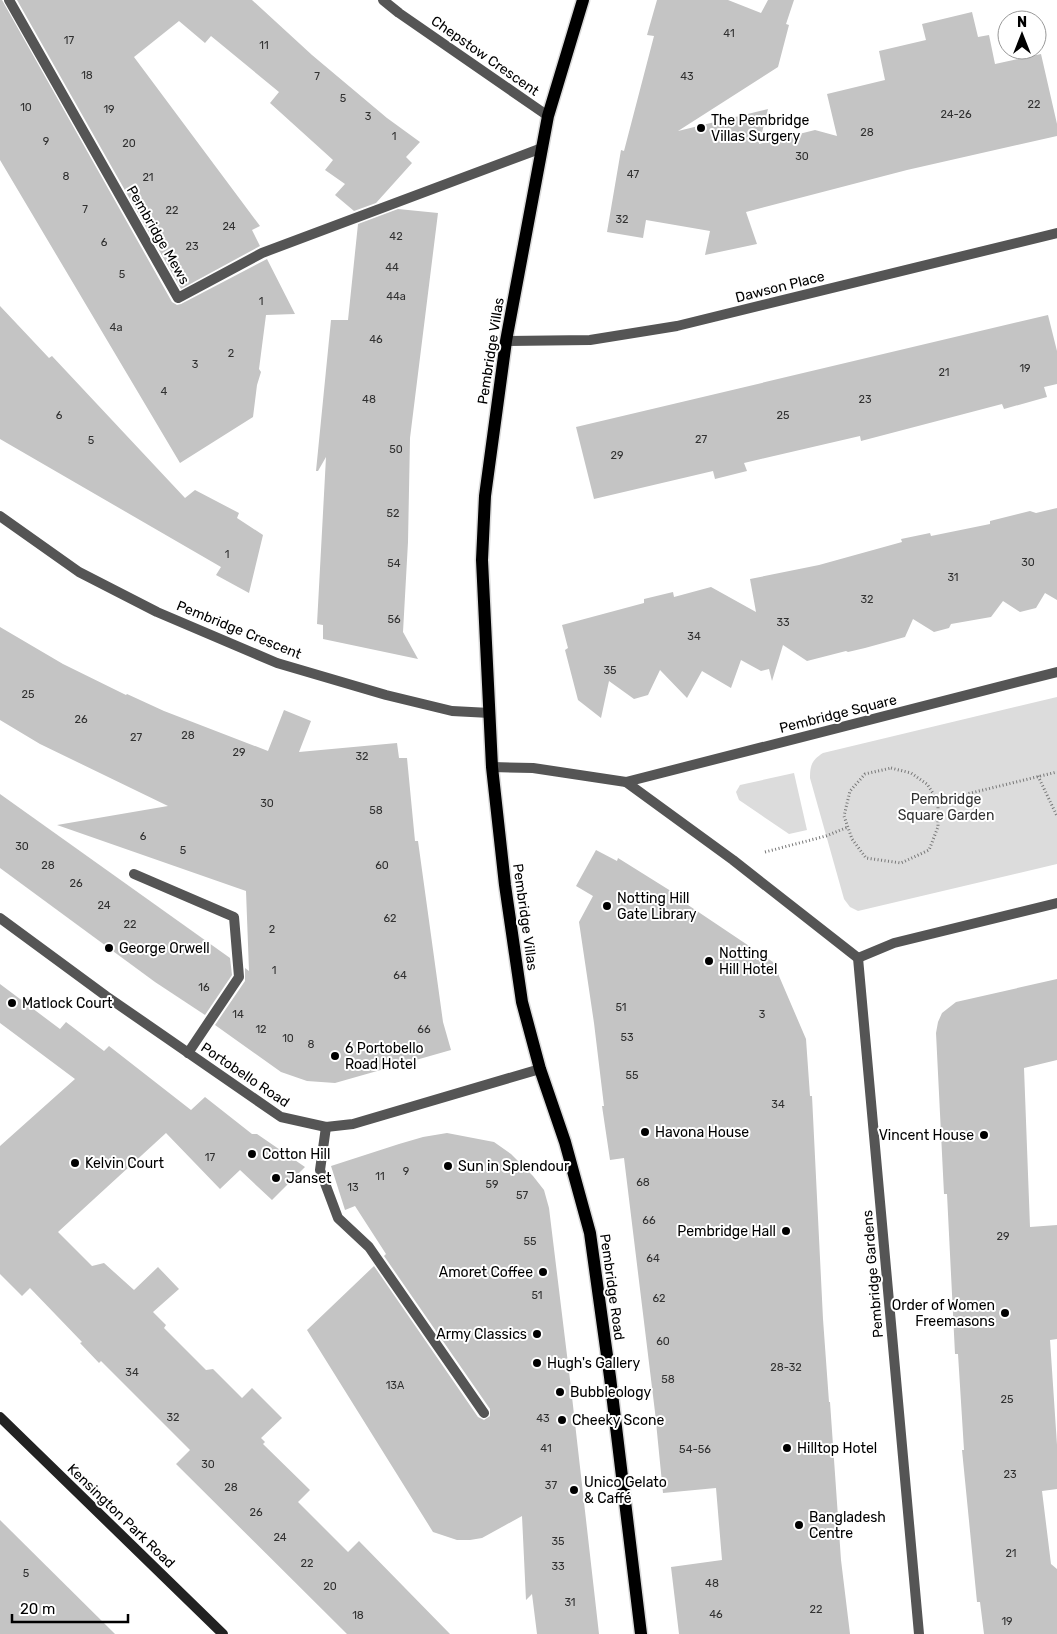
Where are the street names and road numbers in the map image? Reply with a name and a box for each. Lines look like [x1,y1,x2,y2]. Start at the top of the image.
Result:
street label: Chepstow Crescent [428,12,543,100]
street label: Pembridge Mews [123,183,193,287]
street label: Dawson Place [734,268,826,306]
street label: Pembridge Villas [474,296,508,406]
street label: Pembridge Crescent [174,597,304,663]
street label: Pembridge Square [778,691,899,737]
street label: Pembridge Villas [509,862,541,972]
street label: Portobello Road [197,1039,293,1111]
street label: Pembridge Gardens [859,1209,887,1339]
street label: Pembridge Road [596,1233,628,1341]
street label: Kensington Park Road [64,1460,178,1572]

